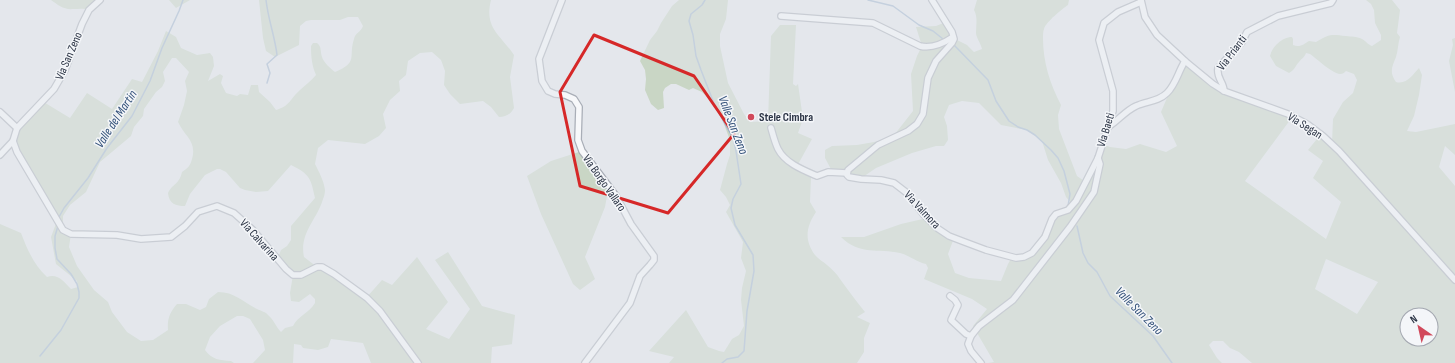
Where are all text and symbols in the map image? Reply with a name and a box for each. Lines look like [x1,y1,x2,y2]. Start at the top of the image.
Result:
street label: Via San Zeno [52,30,86,82]
street label: Via Prianti [1214,32,1250,74]
water label: Valle del Martin [91,87,141,151]
water label: Valle San Zeno [715,93,752,157]
street label: Via Segan [1285,109,1325,143]
place label: Stele Cimbra [759,110,813,125]
street label: Via Baeti [1094,111,1118,149]
marker: Stele Cimbra [746,112,756,122]
street label: Via Borgo Vallaro [579,152,629,214]
street label: Via Valmora [901,188,944,232]
street label: Via Calvarina [236,216,282,264]
water label: Valle San Zeno [1112,284,1167,339]
north arrow [1399,307,1439,347]
text: N [1408,312,1420,326]

